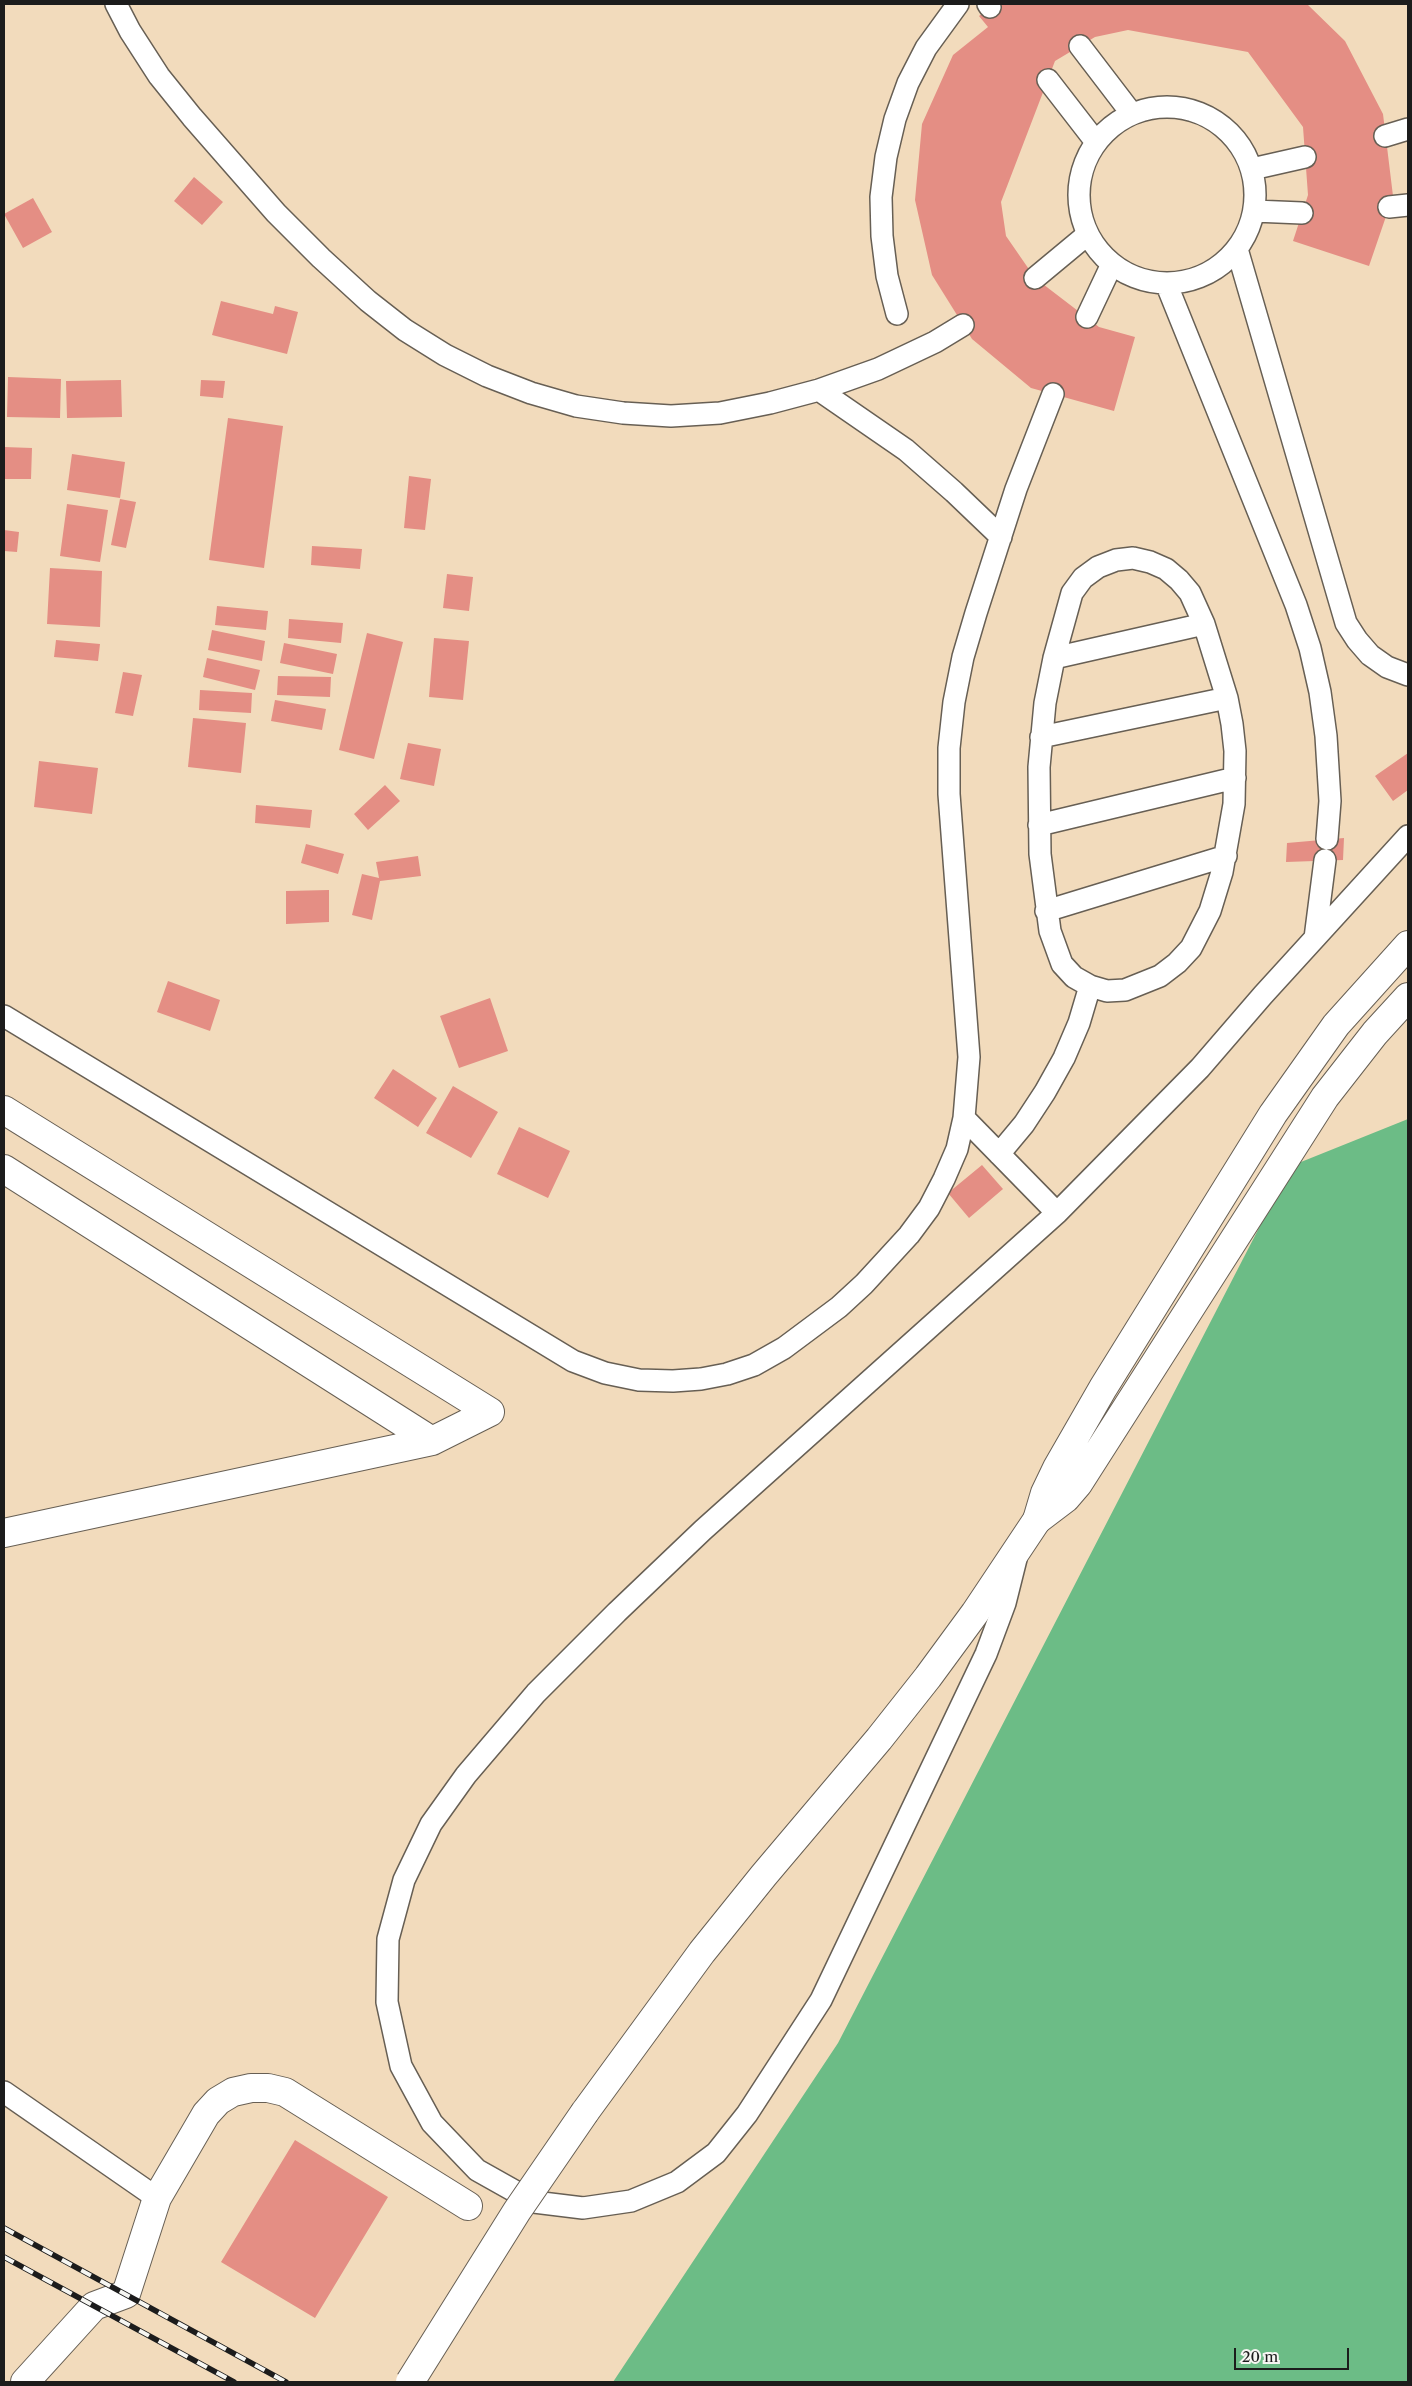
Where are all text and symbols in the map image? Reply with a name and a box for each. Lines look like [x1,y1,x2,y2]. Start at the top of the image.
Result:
scale bar [1237,2338,1352,2370]
text: 20 m [1242,2347,1278,2366]

